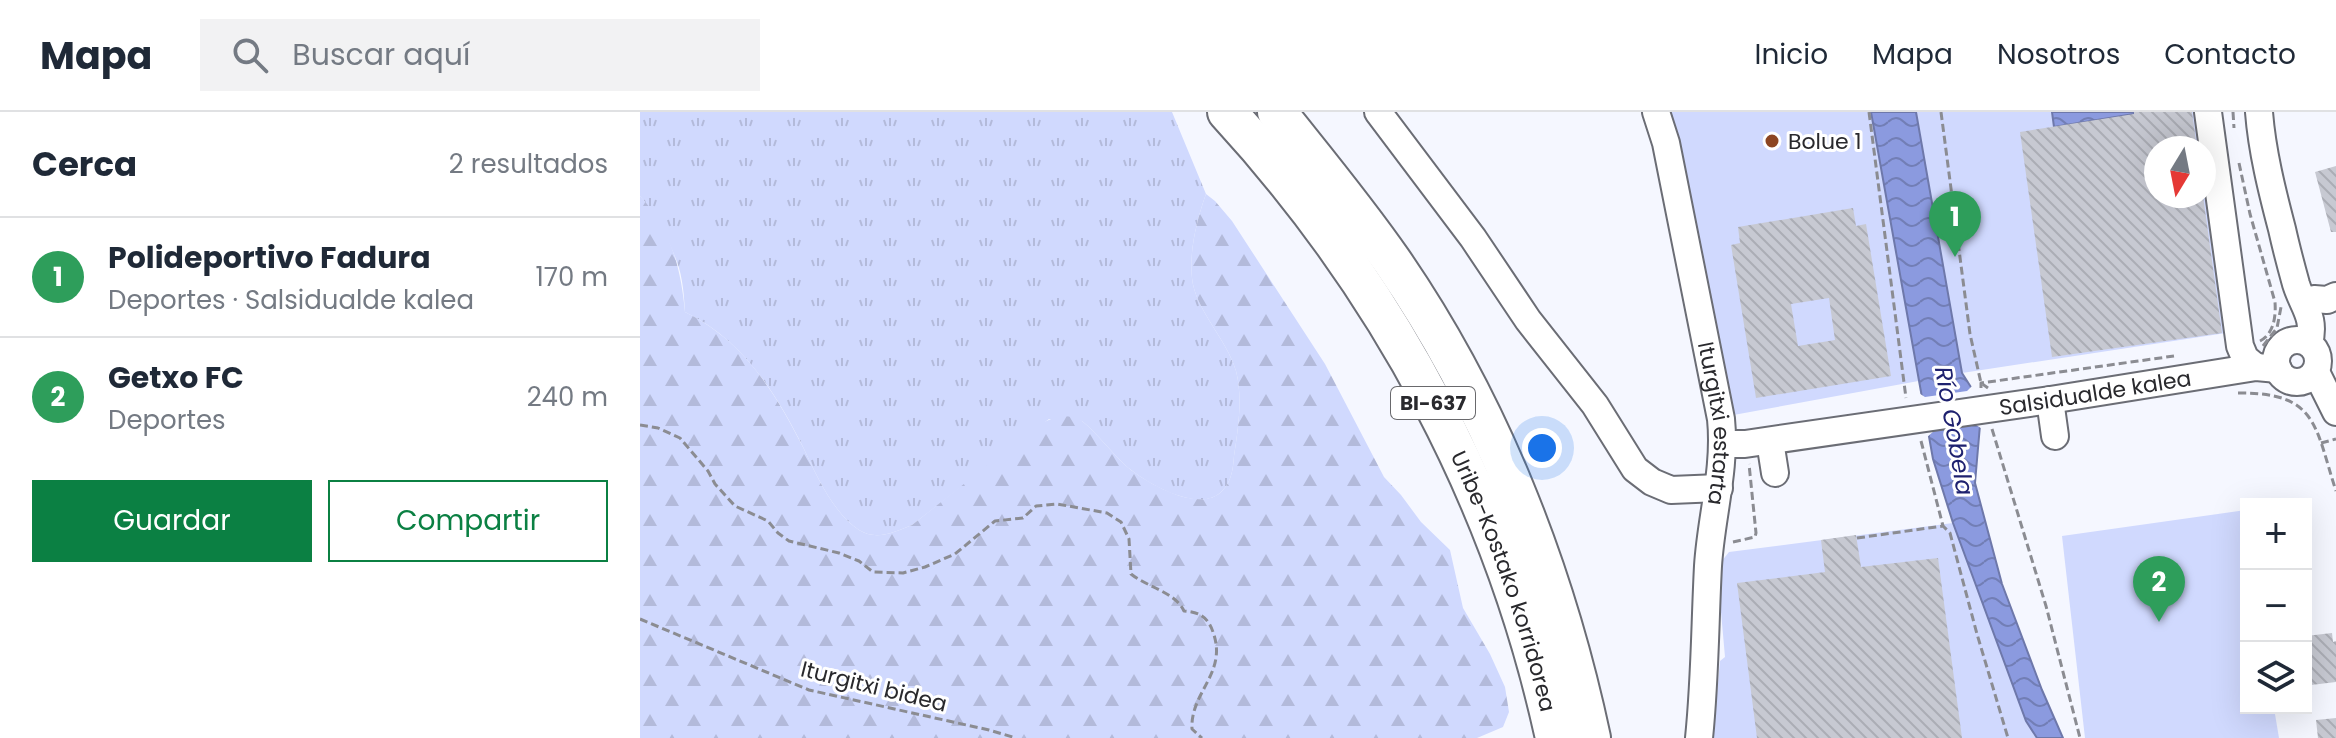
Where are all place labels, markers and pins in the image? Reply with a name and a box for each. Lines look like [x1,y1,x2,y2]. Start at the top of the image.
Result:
place label: Bolue 1 [1788,126,1862,157]
marker: Bolue 1 [1763,132,1781,150]
pin: 1 [1929,191,1981,257]
pin: 2 [2133,556,2185,622]

